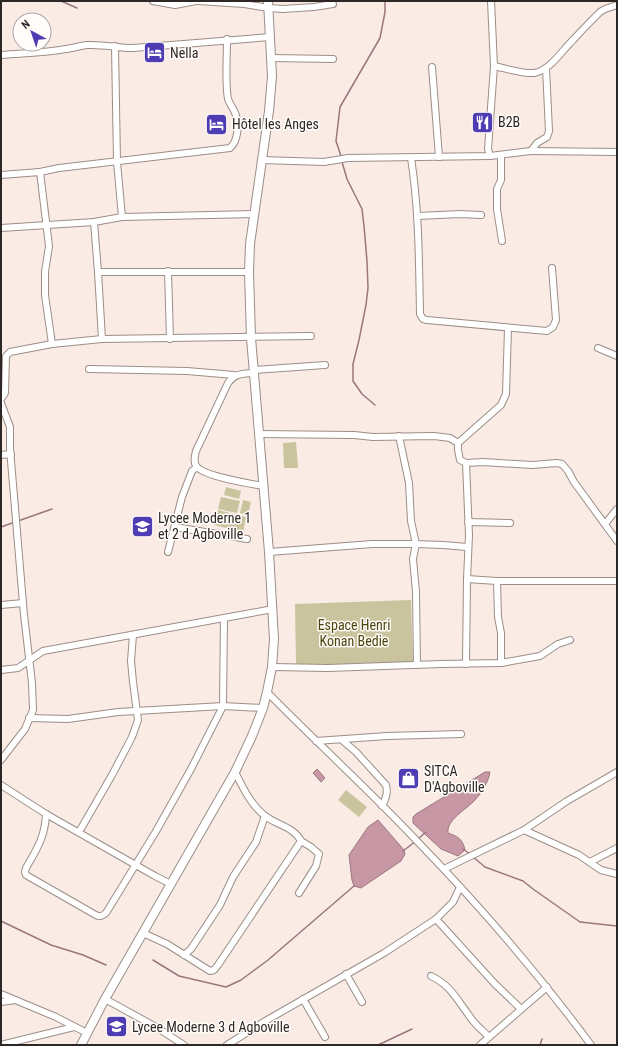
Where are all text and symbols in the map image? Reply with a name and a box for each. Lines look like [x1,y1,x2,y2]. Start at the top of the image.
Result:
north arrow [12,12,52,52]
text: N [19,17,33,32]
hotel icon: Nella [141,40,167,66]
place label: Nella [170,45,198,61]
restaurant icon: B2B [469,109,495,135]
hotel icon: Hôtel les Anges [203,111,229,137]
place label: B2B [498,114,520,130]
place label: Hôtel les Anges [232,116,319,132]
place label: Lycee Moderne 1 et 2 d Agboville [158,510,251,542]
school or university icon: Lycee Moderne 1 et 2 d Agboville [129,513,155,539]
park label: Espace Henri Konan Bedie [318,617,390,649]
place label: SITCA D'Agboville [424,763,485,795]
shop icon: SITCA D'Agboville [395,766,421,792]
school or university icon: Lycee Moderne 3 d Agboville [104,1014,130,1040]
place label: Lycee Moderne 3 d Agboville [132,1019,290,1035]

